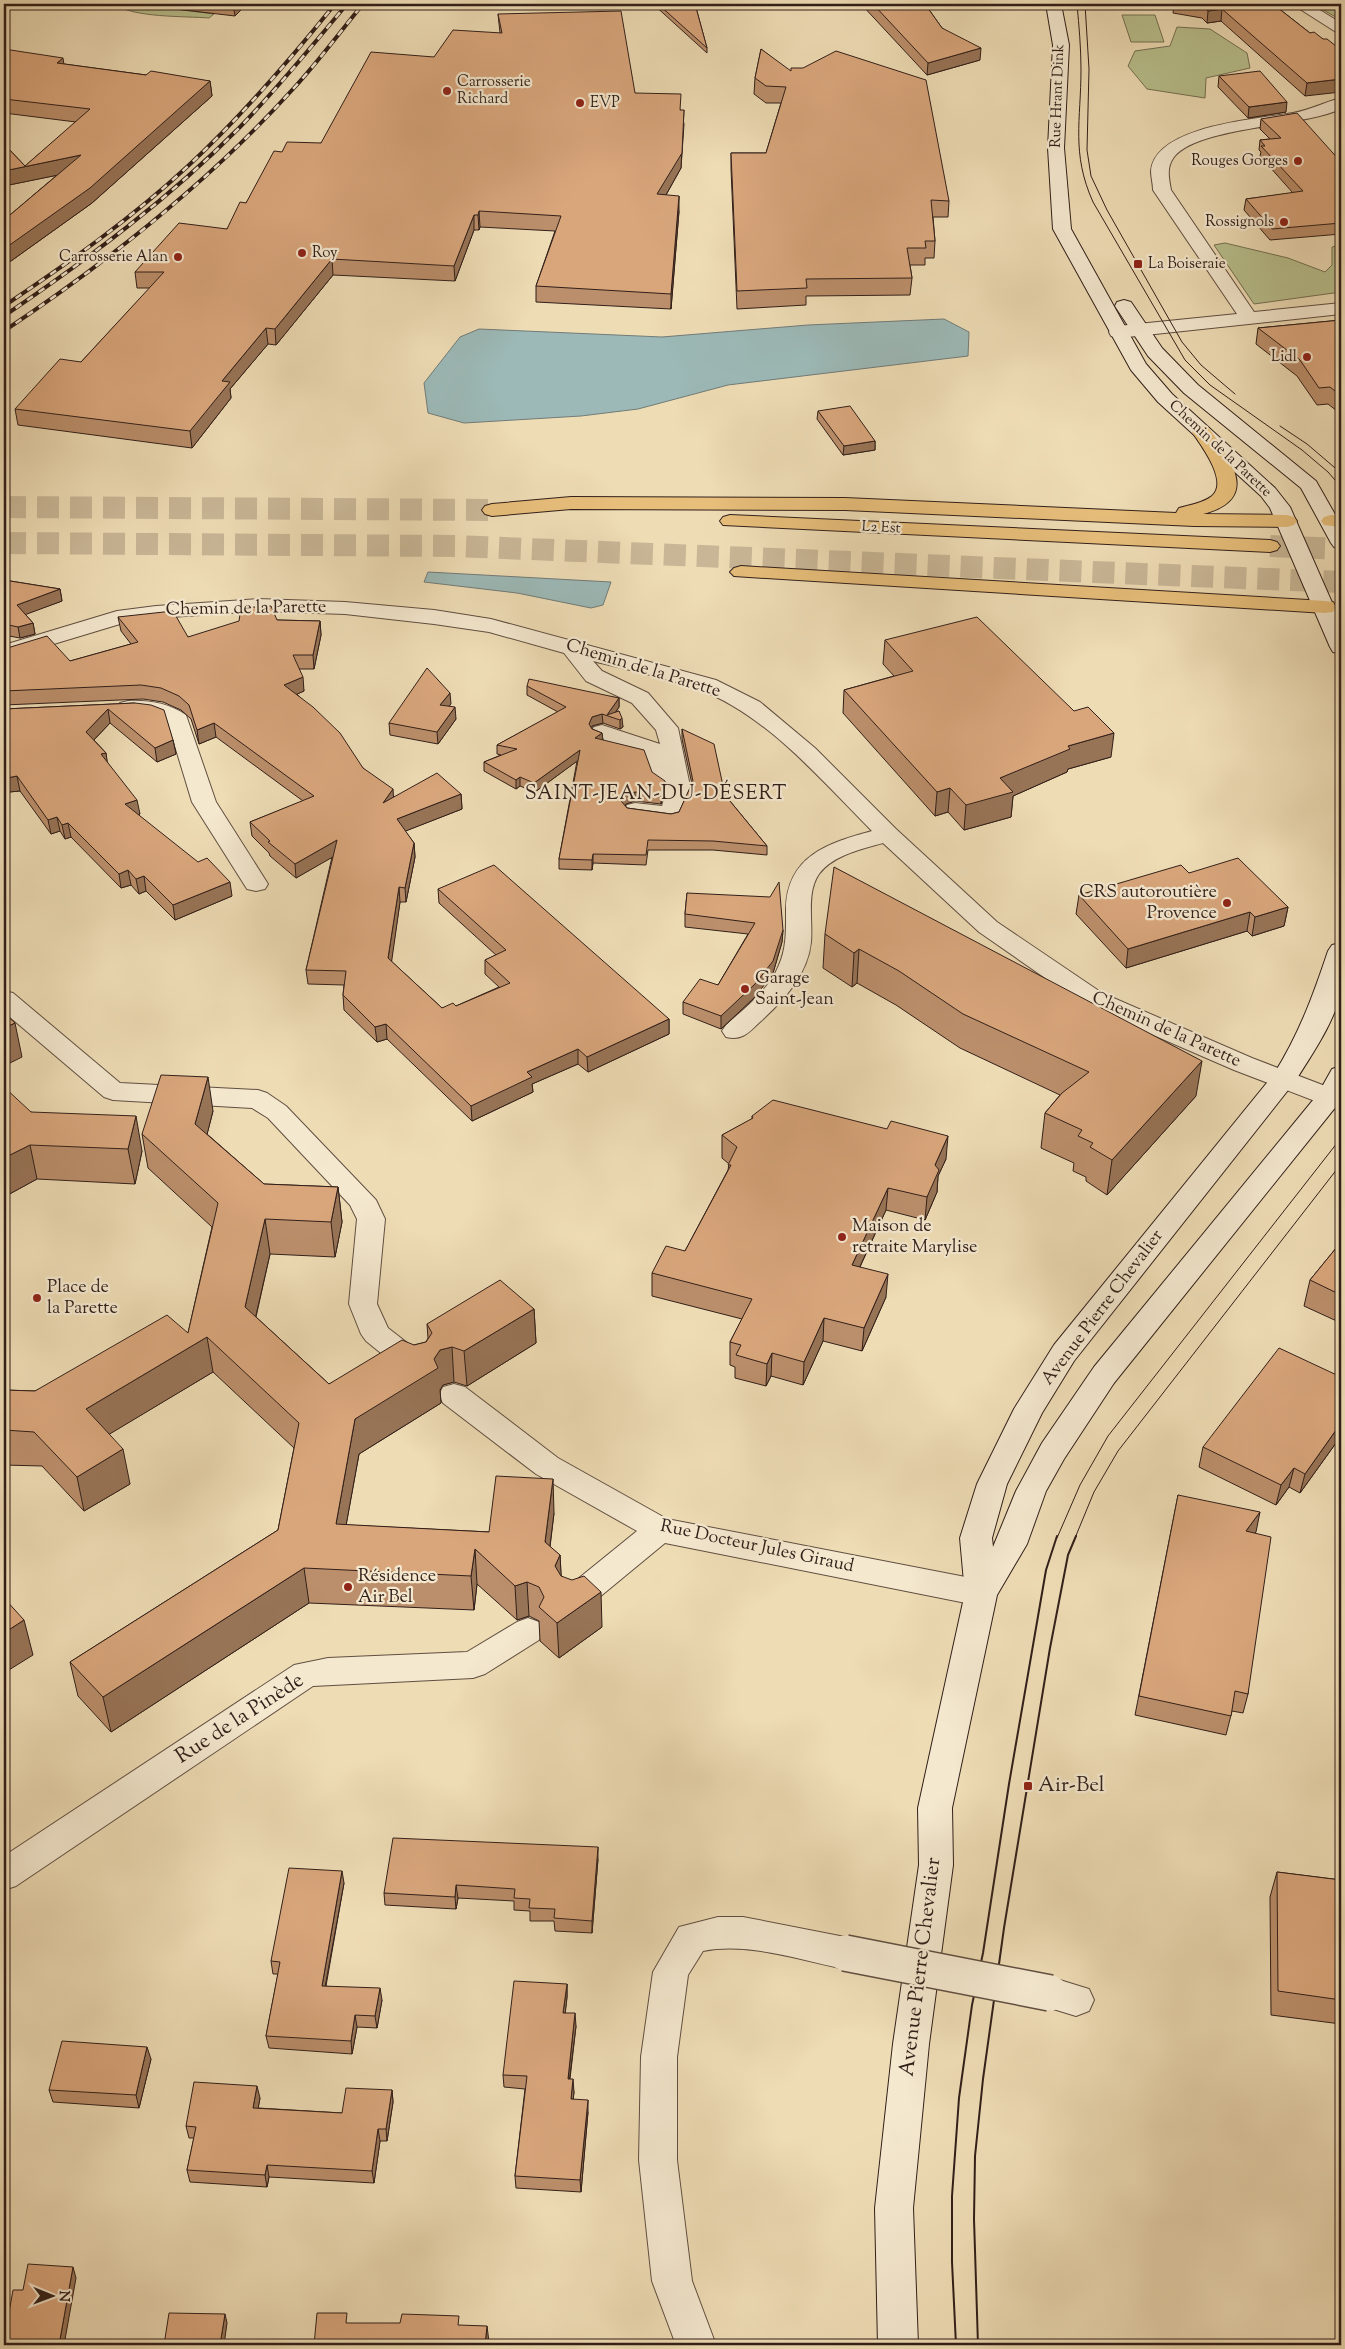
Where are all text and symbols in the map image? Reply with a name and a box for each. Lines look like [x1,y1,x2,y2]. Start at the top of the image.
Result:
street label: Rue Hrant Dink [1046,44,1070,148]
place label: Carrosserie Richard [457,72,531,110]
marker: Carrosserie Richard [441,85,453,97]
place label: EVP [590,93,620,114]
marker: EVP [574,97,586,109]
place label: Rouges Gorges [1191,151,1288,172]
marker: Rouges Gorges [1292,155,1304,167]
place label: Rossignols [1205,212,1274,233]
marker: Rossignols [1278,216,1290,228]
place label: Roy [312,243,338,264]
place label: Carrosserie Alan [59,247,168,268]
marker: Roy [296,247,308,259]
marker: Carrosserie Alan [172,251,184,263]
place label: La Boiseraie [1148,254,1226,275]
marker: La Boiseraie [1132,258,1144,270]
place label: Lidl [1271,347,1297,368]
marker: Lidl [1301,351,1313,363]
street label: Chemin de la Parette [1164,396,1276,502]
street label: L2 Est [861,516,901,540]
street label: Chemin de la Parette [165,595,327,623]
street label: Chemin de la Parette [562,633,724,705]
district label: SAINT-JEAN-DU-DÉSERT [525,779,787,809]
place label: CRS autoroutière Provence [1079,880,1217,927]
marker: CRS autoroutière Provence [1221,897,1233,909]
place label: Garage Saint-Jean [755,966,834,1013]
marker: Garage Saint-Jean [739,983,751,995]
street label: Chemin de la Parette [1087,985,1245,1075]
place label: Maison de retraite Marylise [852,1214,977,1261]
street label: Avenue Pierre Chevalier [1036,1225,1170,1391]
marker: Maison de retraite Marylise [836,1231,848,1243]
place label: Place de la Parette [47,1275,118,1322]
marker: Place de la Parette [31,1292,43,1304]
street label: Rue Docteur Jules Giraud [658,1514,856,1580]
place label: Résidence Air Bel [358,1564,436,1611]
marker: Résidence Air Bel [342,1581,354,1593]
street label: Rue de la Pinède [170,1666,310,1772]
place label: Air-Bel [1038,1771,1105,1801]
marker: Air-Bel [1022,1780,1034,1792]
street label: Avenue Pierre Chevalier [893,1856,949,2078]
north arrow [28,2272,78,2322]
text: N [53,2290,73,2302]

